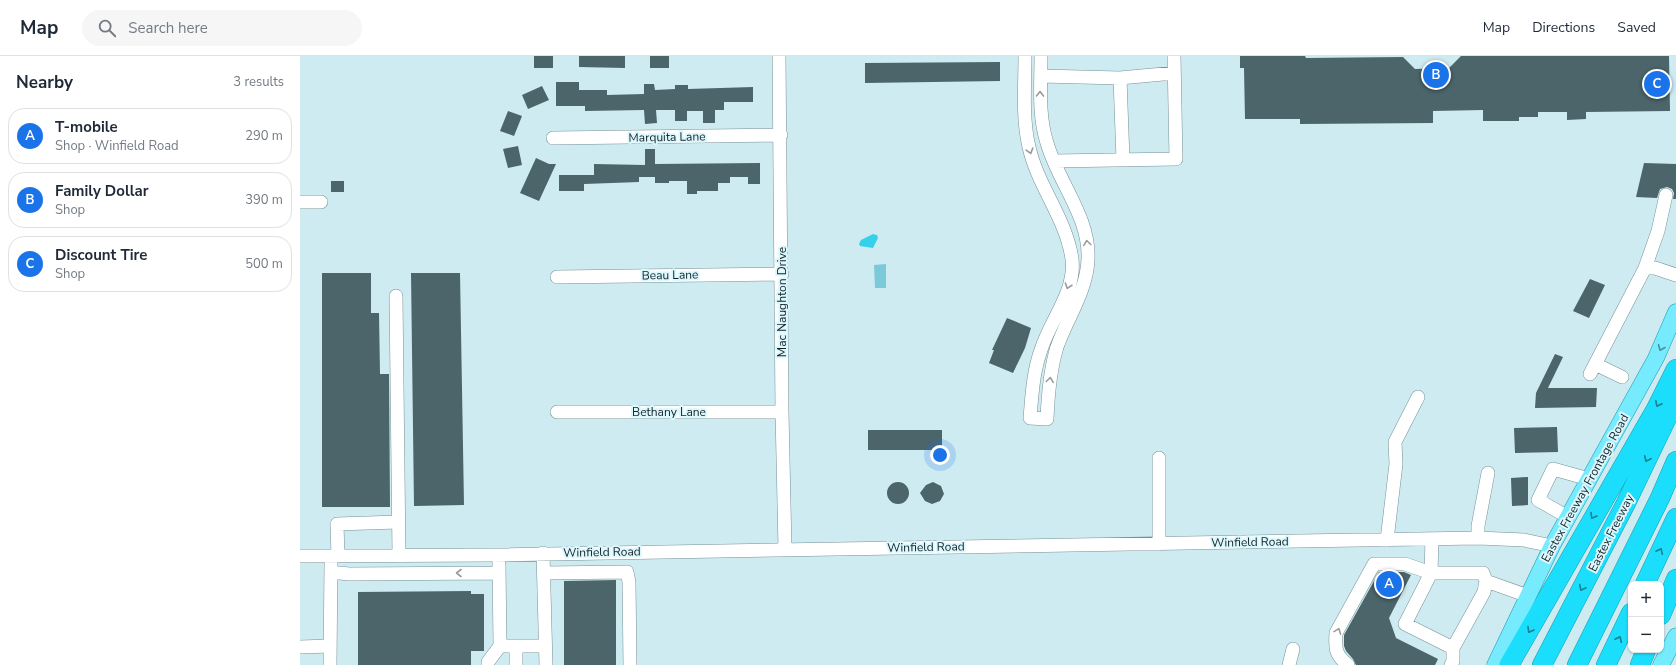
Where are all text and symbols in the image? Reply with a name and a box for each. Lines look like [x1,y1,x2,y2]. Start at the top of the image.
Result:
search box [82,10,362,46]
text: Map [20,15,58,41]
icon: search [96,17,118,39]
text: Search here [128,18,208,38]
text: Map [1483,18,1510,37]
text: Directions [1532,18,1595,37]
text: Saved [1617,18,1656,37]
pin: B [1423,60,1449,90]
pin: C [1644,69,1670,99]
text: Nearby [16,71,73,94]
text: 3 results [233,73,284,91]
one-way arrow [1036,91,1045,97]
text: T-mobile [55,117,118,137]
text: A [25,127,35,145]
text: 290 m [245,127,283,145]
street label: Marquita Lane [628,128,706,146]
text: Shop · Winfield Road [55,137,179,155]
one-way arrow [1026,147,1034,154]
text: Family Dollar [55,181,149,201]
text: B [26,191,34,209]
text: 390 m [245,191,283,209]
text: Shop [55,201,85,219]
one-way arrow [1083,240,1092,246]
text: Discount Tire [55,245,147,265]
street label: Mac Naughton Drive [774,247,790,357]
text: C [26,255,34,273]
text: 500 m [245,255,283,273]
text: Shop [55,265,85,283]
street label: Beau Lane [641,267,699,283]
one-way arrow [1065,282,1073,289]
one-way arrow [1657,344,1665,351]
one-way arrow [1045,377,1054,383]
one-way arrow [1656,400,1663,407]
street label: Bethany Lane [632,404,706,420]
street label: Eastex Freeway Frontage Road [1538,412,1632,564]
your location [930,445,950,465]
one-way arrow [1644,455,1652,462]
street label: Eastex Freeway [1585,492,1637,574]
one-way arrow [1591,512,1598,519]
street label: Winfield Road [1211,533,1289,551]
street label: Winfield Road [887,538,965,556]
street label: Winfield Road [563,543,641,561]
one-way arrow [1655,548,1663,555]
one-way arrow [456,569,462,577]
pin: A [1376,569,1402,599]
map controls [1628,581,1664,653]
button: + [1628,581,1664,617]
one-way arrow [1580,583,1587,591]
button: − [1628,617,1664,653]
one-way arrow [1528,626,1535,633]
one-way arrow [1334,628,1342,635]
one-way arrow [1614,635,1622,643]

